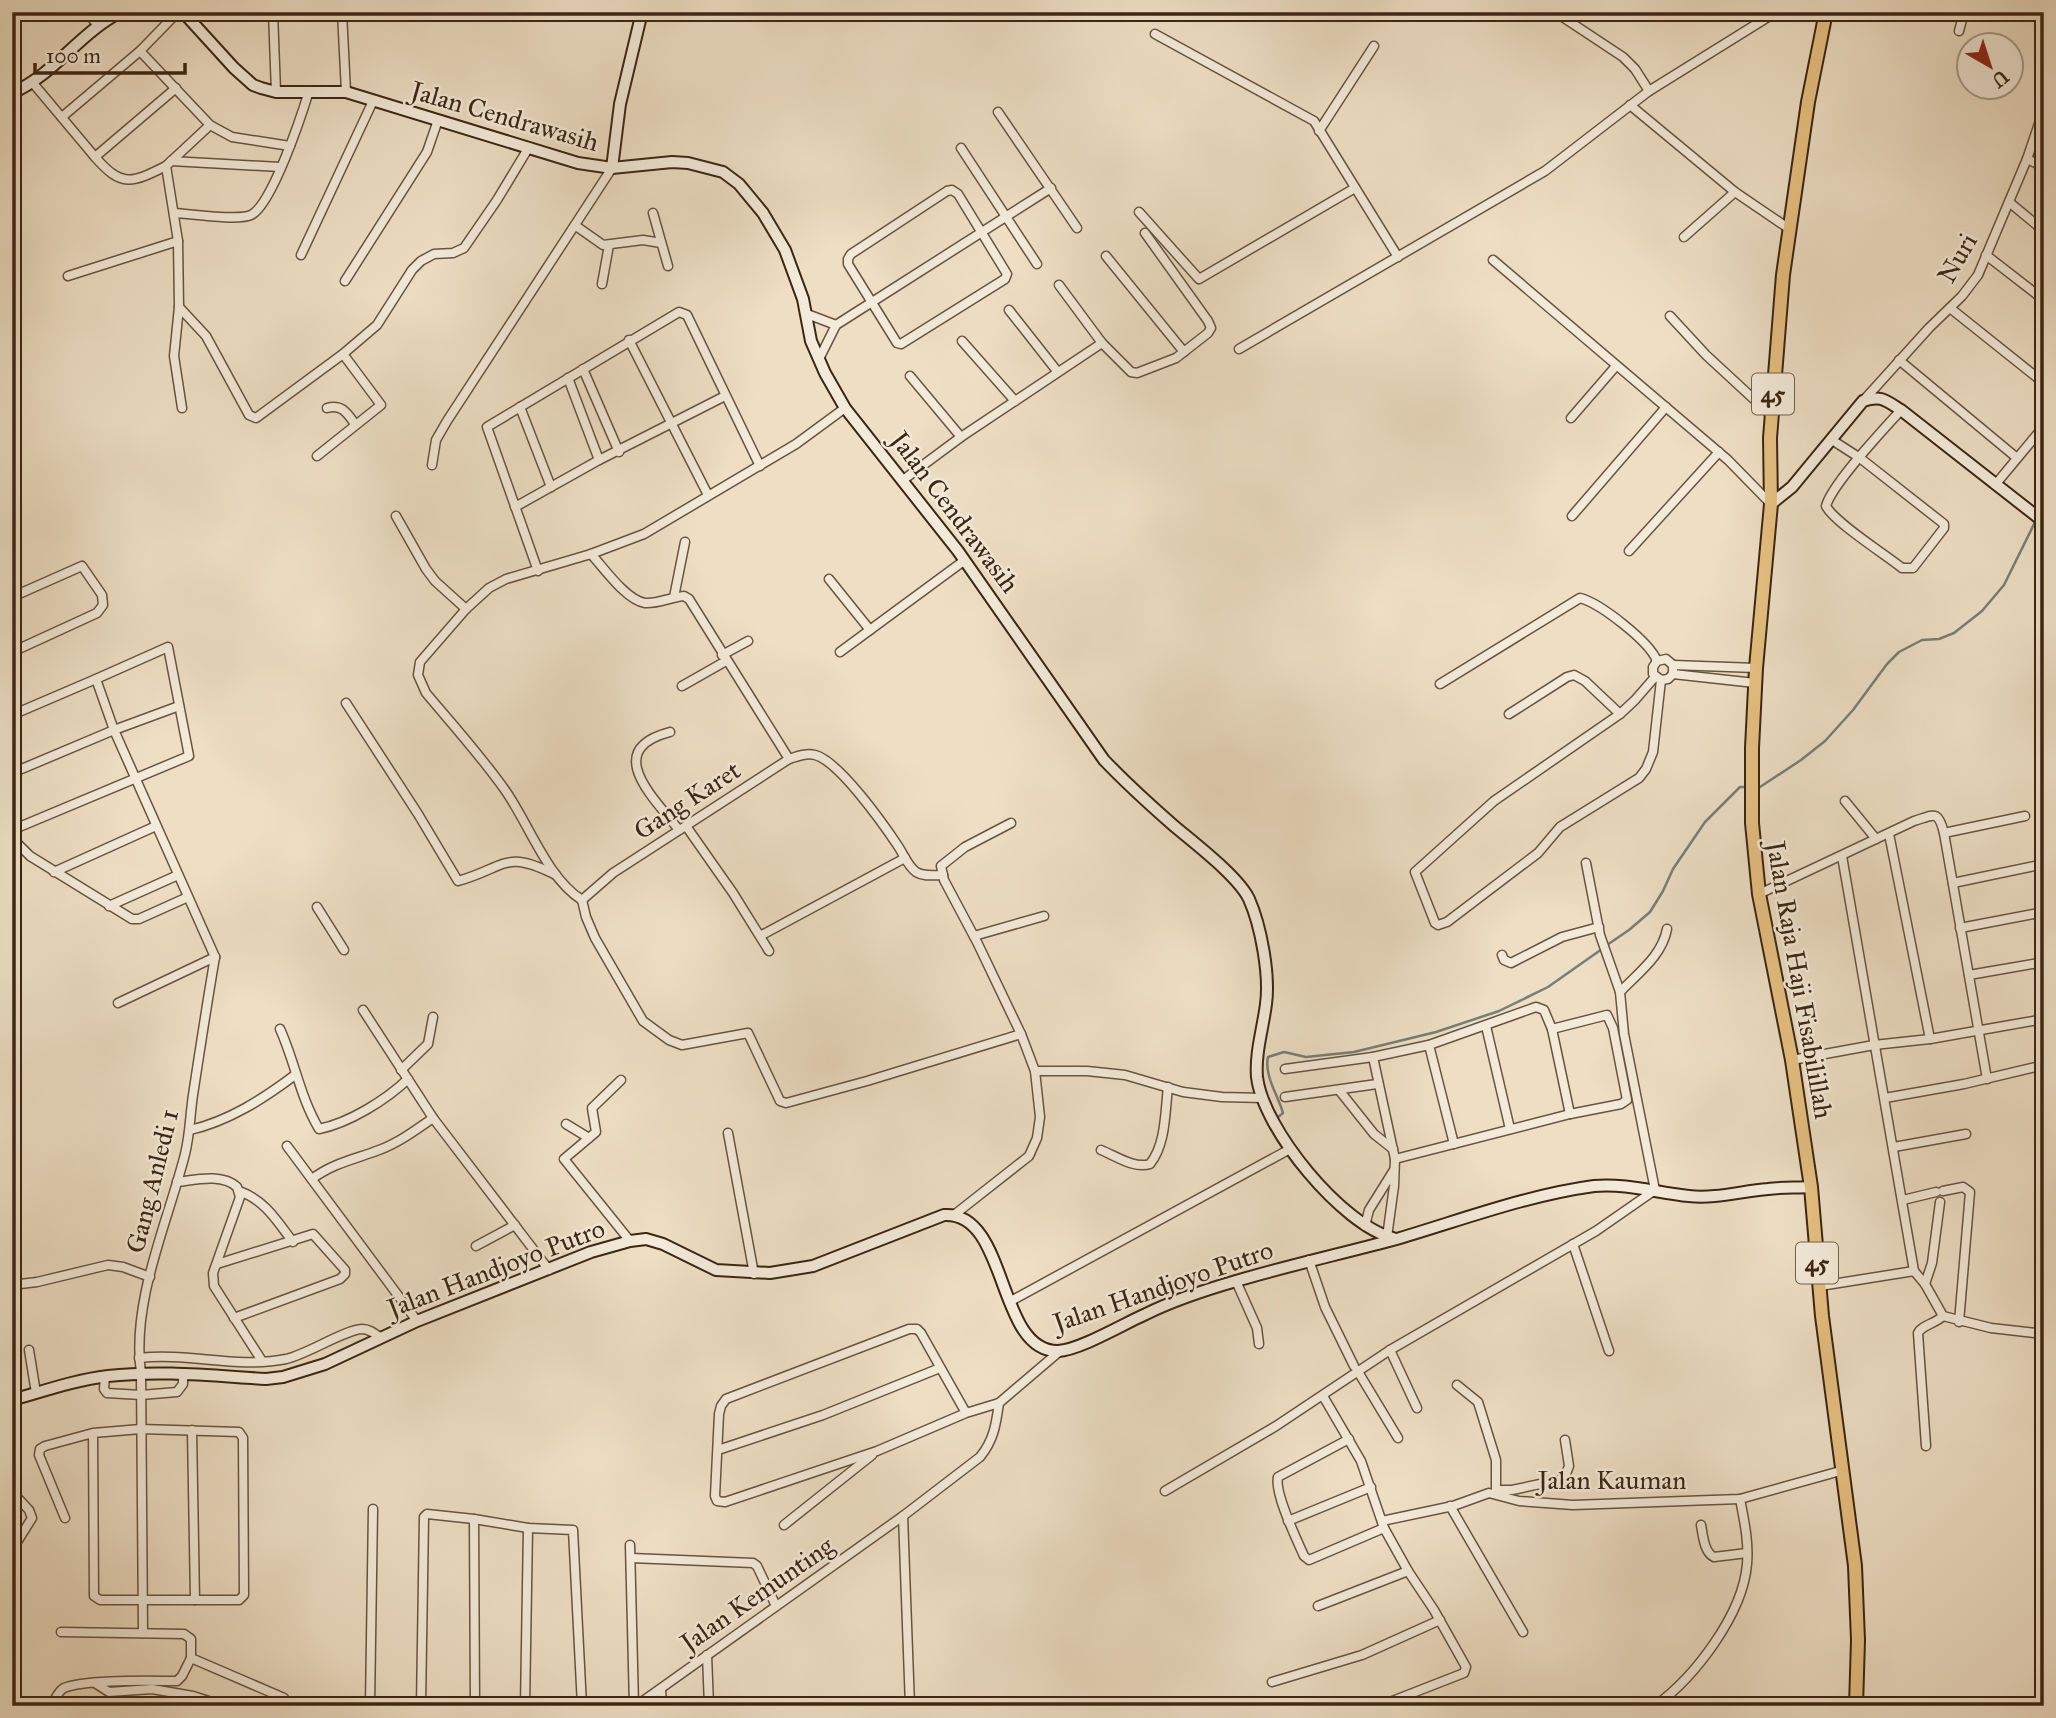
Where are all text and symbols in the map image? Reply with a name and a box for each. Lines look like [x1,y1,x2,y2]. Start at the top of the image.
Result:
scale bar [35,32,186,76]
north arrow [1954,32,2024,102]
text: 100 m [46,43,101,69]
text: U [1987,65,2013,93]
street label: Jalan Cendrawasih [405,73,603,158]
street label: Nuri [1930,227,1984,289]
road number: 45 [1752,374,1794,414]
street label: Jalan Cendrawasih [882,423,1026,599]
street label: Gang Karet [628,754,746,846]
street label: Jalan Raja Haji Fisabilillah [1759,836,1840,1122]
street label: Gang Anledi 1 [119,1106,185,1256]
street label: Jalan Handjoyo Putro [380,1212,609,1325]
street label: Jalan Handjoyo Putro [1046,1233,1277,1340]
road number: 45 [1796,1242,1838,1283]
street label: Jalan Kauman [1535,1464,1686,1496]
street label: Jalan Kemunting [672,1529,840,1660]

